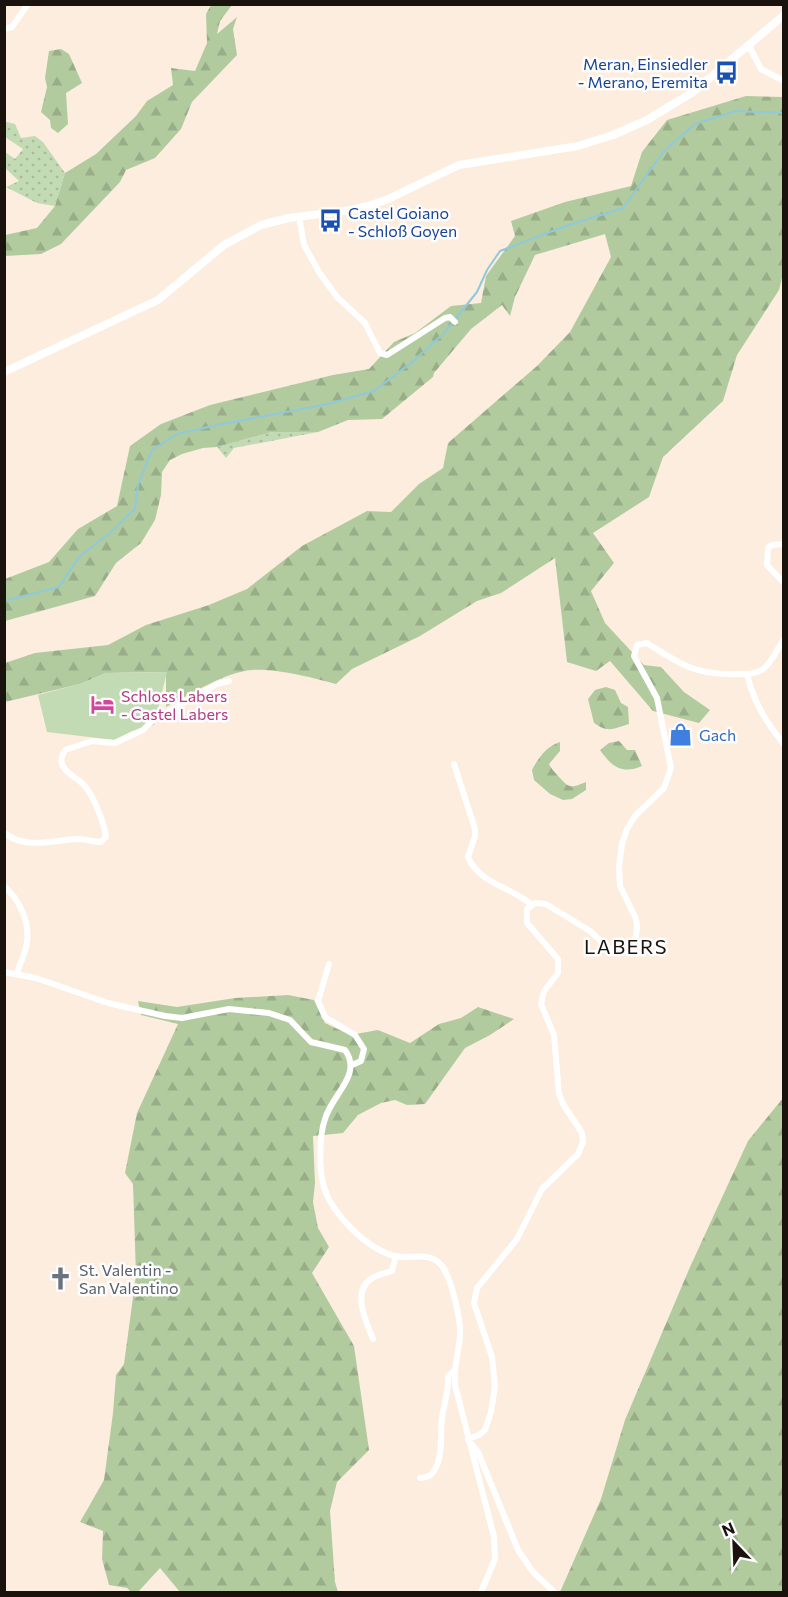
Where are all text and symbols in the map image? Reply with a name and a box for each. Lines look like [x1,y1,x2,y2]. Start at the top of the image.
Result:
place label: Meran, Einsiedler - Merano, Eremita [578,54,709,91]
bus stop icon: Meran, Einsiedler - Merano, Eremita [713,59,739,85]
place label: Castel Goiano - Schloß Goyen [348,203,457,240]
bus stop icon: Castel Goiano - Schloß Goyen [317,208,343,234]
place label: Schloss Labers - Castel Labers [121,686,228,723]
hotel icon: Schloss Labers - Castel Labers [90,691,116,717]
shop icon: Gach [668,721,694,747]
place label: Gach [699,725,736,744]
district label: LABERS [584,934,668,958]
place label: St. Valentin - San Valentino [79,1260,179,1297]
church icon: St. Valentin - San Valentino [48,1265,74,1291]
north arrow [704,1513,764,1573]
text: N [719,1518,737,1540]

